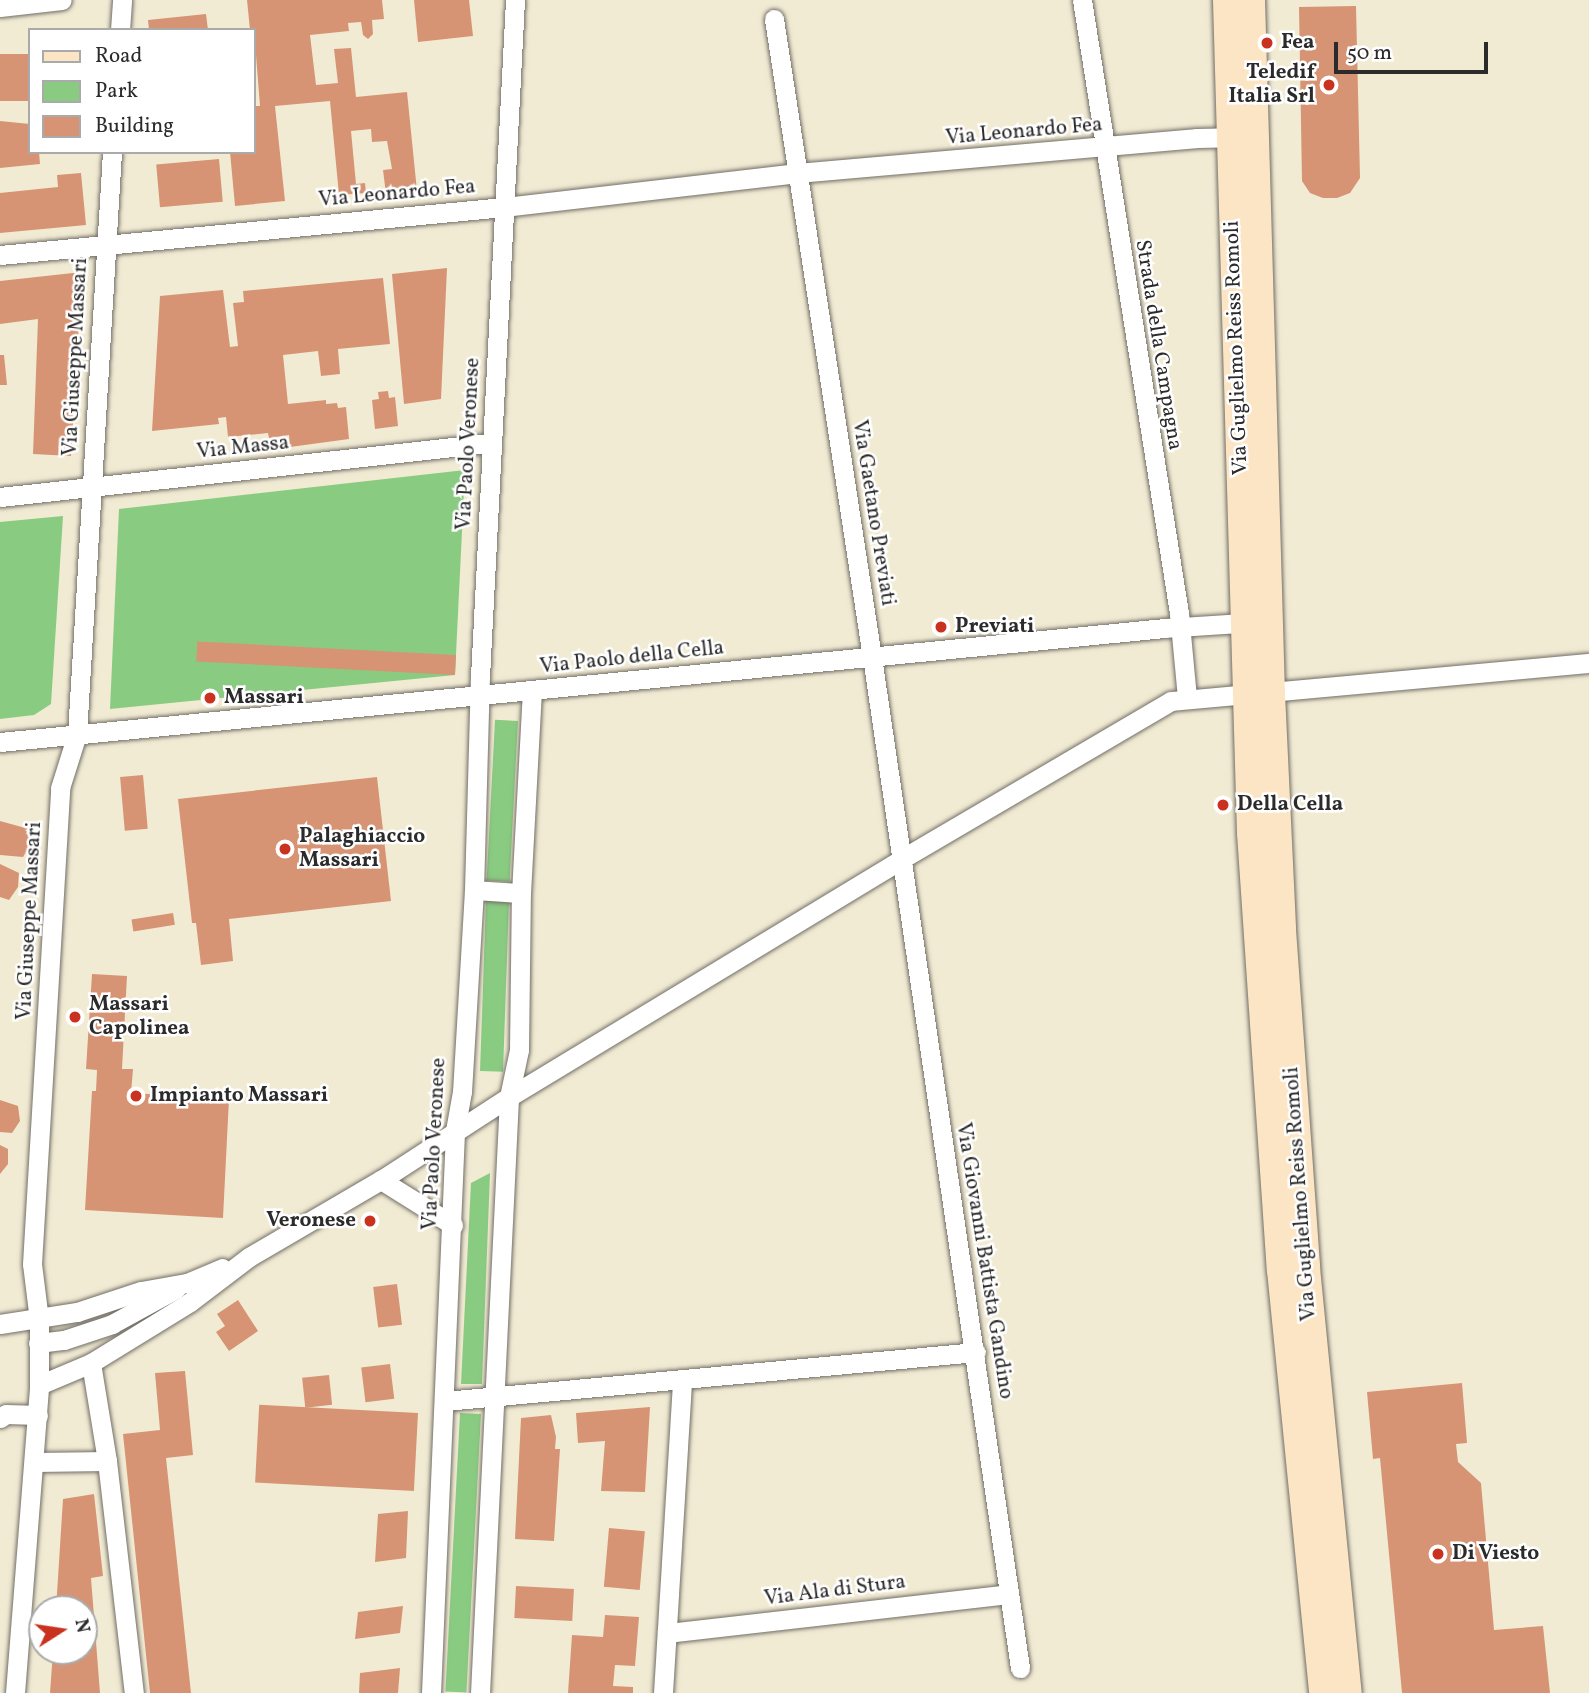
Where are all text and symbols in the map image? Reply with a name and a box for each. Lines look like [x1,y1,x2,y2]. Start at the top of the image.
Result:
legend [28,28,256,154]
scale bar [1337,28,1491,72]
place label: Fea [1281,30,1315,56]
marker: Fea [1259,35,1275,51]
text: 50 m [1347,39,1392,68]
text: Road [95,42,142,71]
place label: Teledif Italia Srl [1229,60,1315,110]
text: Park [95,77,138,106]
marker: Teledif Italia Srl [1321,77,1337,93]
text: Building [95,112,174,141]
street label: Via Leonardo Fea [945,113,1103,151]
street label: Via Leonardo Fea [318,175,476,213]
street label: Via Guglielmo Reiss Romoli [1220,220,1254,476]
street label: Strada della Campagna [1129,238,1187,452]
street label: Via Giuseppe Massari [58,257,94,457]
street label: Via Paolo Veronese [452,357,486,531]
street label: Via Gaetano Previati [846,418,900,608]
street label: Via Massa [196,431,290,465]
place label: Previati [955,614,1035,640]
marker: Previati [933,619,949,635]
street label: Via Paolo della Cella [539,636,725,680]
place label: Massari [224,685,304,711]
marker: Massari [202,690,218,706]
place label: Della Cella [1237,792,1343,818]
marker: Della Cella [1215,797,1231,813]
street label: Via Giuseppe Massari [12,821,48,1021]
place label: Palaghiaccio Massari [299,824,425,874]
marker: Palaghiaccio Massari [277,841,293,857]
place label: Massari Capolinea [89,992,189,1042]
marker: Massari Capolinea [67,1009,83,1025]
street label: Via Paolo Veronese [418,1057,452,1231]
street label: Via Guglielmo Reiss Romoli [1280,1066,1322,1322]
place label: Impianto Massari [150,1083,328,1109]
marker: Impianto Massari [128,1088,144,1104]
street label: Via Giovanni Battista Gandino [950,1121,1018,1401]
place label: Veronese [266,1208,356,1234]
marker: Veronese [362,1213,378,1229]
place label: Di Viesto [1452,1541,1540,1567]
marker: Di Viesto [1430,1546,1446,1562]
street label: Via Ala di Stura [763,1570,907,1612]
north arrow [28,1595,98,1665]
text: N [67,1617,96,1635]

